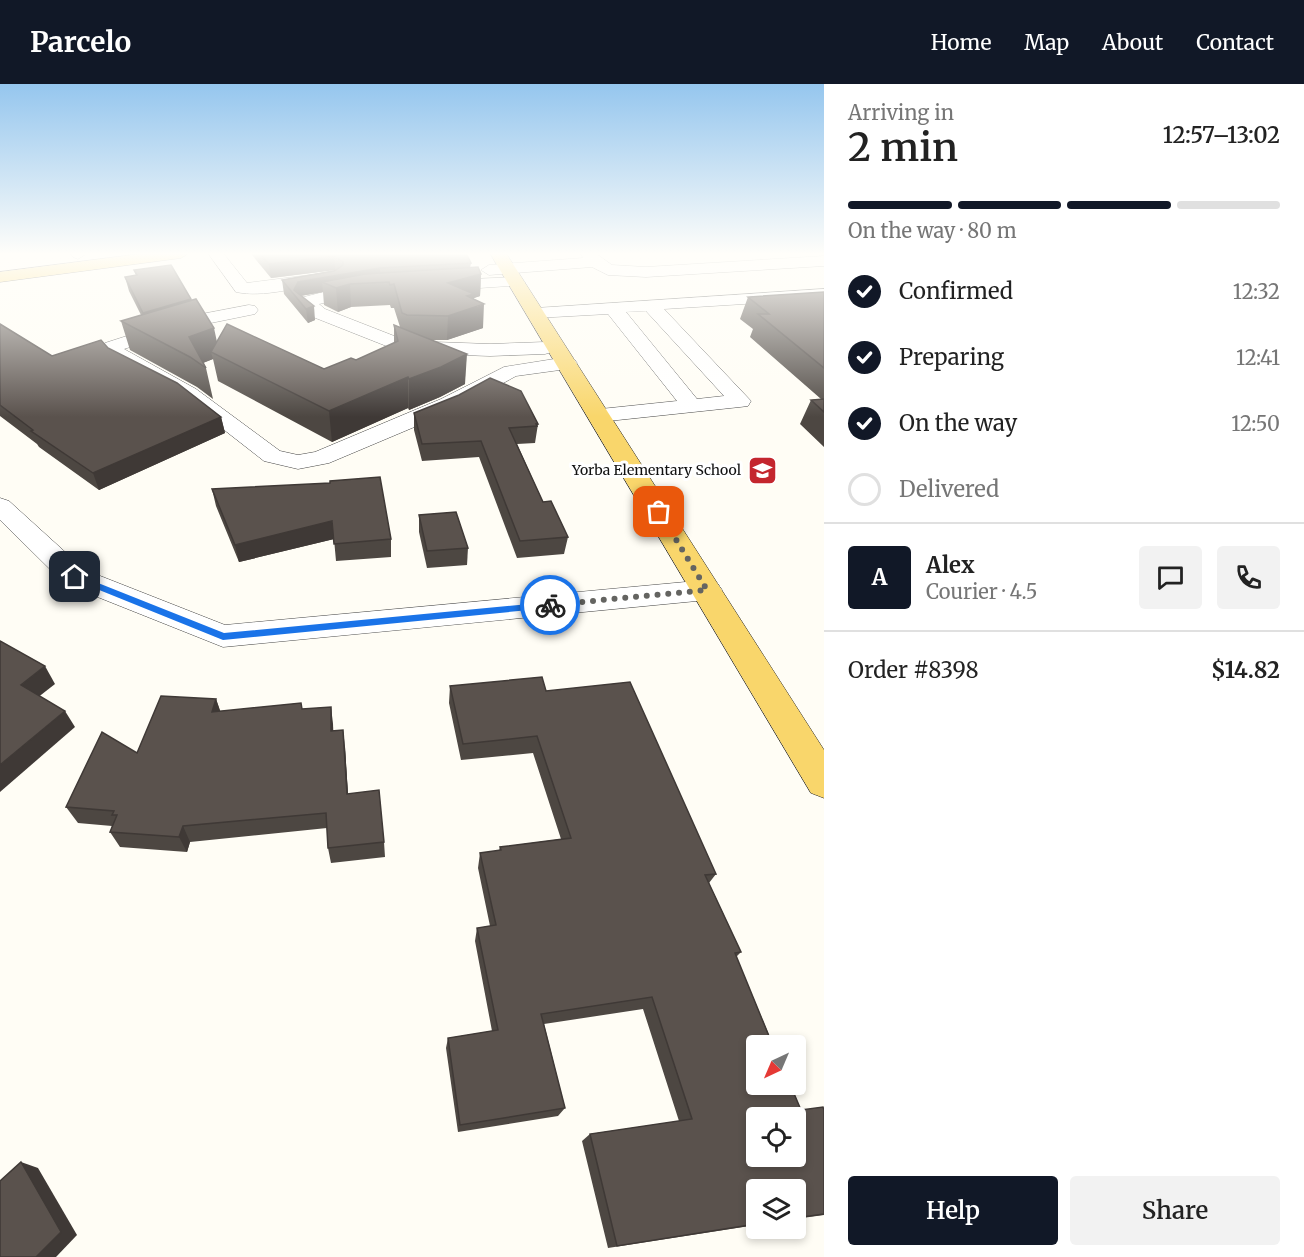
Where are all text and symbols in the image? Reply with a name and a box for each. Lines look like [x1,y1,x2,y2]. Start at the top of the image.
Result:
text: Parcelo [30,24,131,60]
text: Home [931,29,991,56]
text: Map [1024,29,1069,56]
text: About [1102,29,1163,56]
text: Contact [1196,29,1274,56]
text: Arriving in [848,100,954,125]
text: 12:57–13:02 [1163,121,1280,149]
text: 2 min [848,123,958,172]
text: On the way · 80 m [848,218,1017,243]
icon: check [848,275,881,308]
text: Confirmed [899,277,1013,305]
text: 12:32 [1233,279,1280,304]
icon: check [848,341,881,374]
text: Preparing [899,343,1004,371]
text: 12:41 [1236,345,1280,370]
icon: check [848,407,881,440]
text: On the way [899,409,1017,437]
text: 12:50 [1231,411,1280,436]
school or university icon: Yorba Elementary School [746,454,778,486]
place label: Yorba Elementary School [571,461,742,479]
text: Delivered [899,475,999,503]
pin [633,486,684,537]
icon: bag [642,495,675,528]
button: chat [1139,546,1202,609]
button: phone [1217,546,1280,609]
pin [49,551,100,602]
text: Alex [926,551,975,579]
icon: home [58,560,91,593]
text: A [872,563,887,591]
courier [520,575,580,635]
text: Courier · 4.5 [926,579,1038,604]
icon: bike [534,589,567,622]
text: Order #8398 [848,656,979,684]
text: $14.82 [1211,656,1280,684]
north arrow [746,1035,806,1095]
map controls [746,1035,806,1239]
button: locate [746,1107,806,1167]
button: Help [848,1176,1058,1245]
button: Share [1070,1176,1280,1245]
button: layers [746,1179,806,1239]

